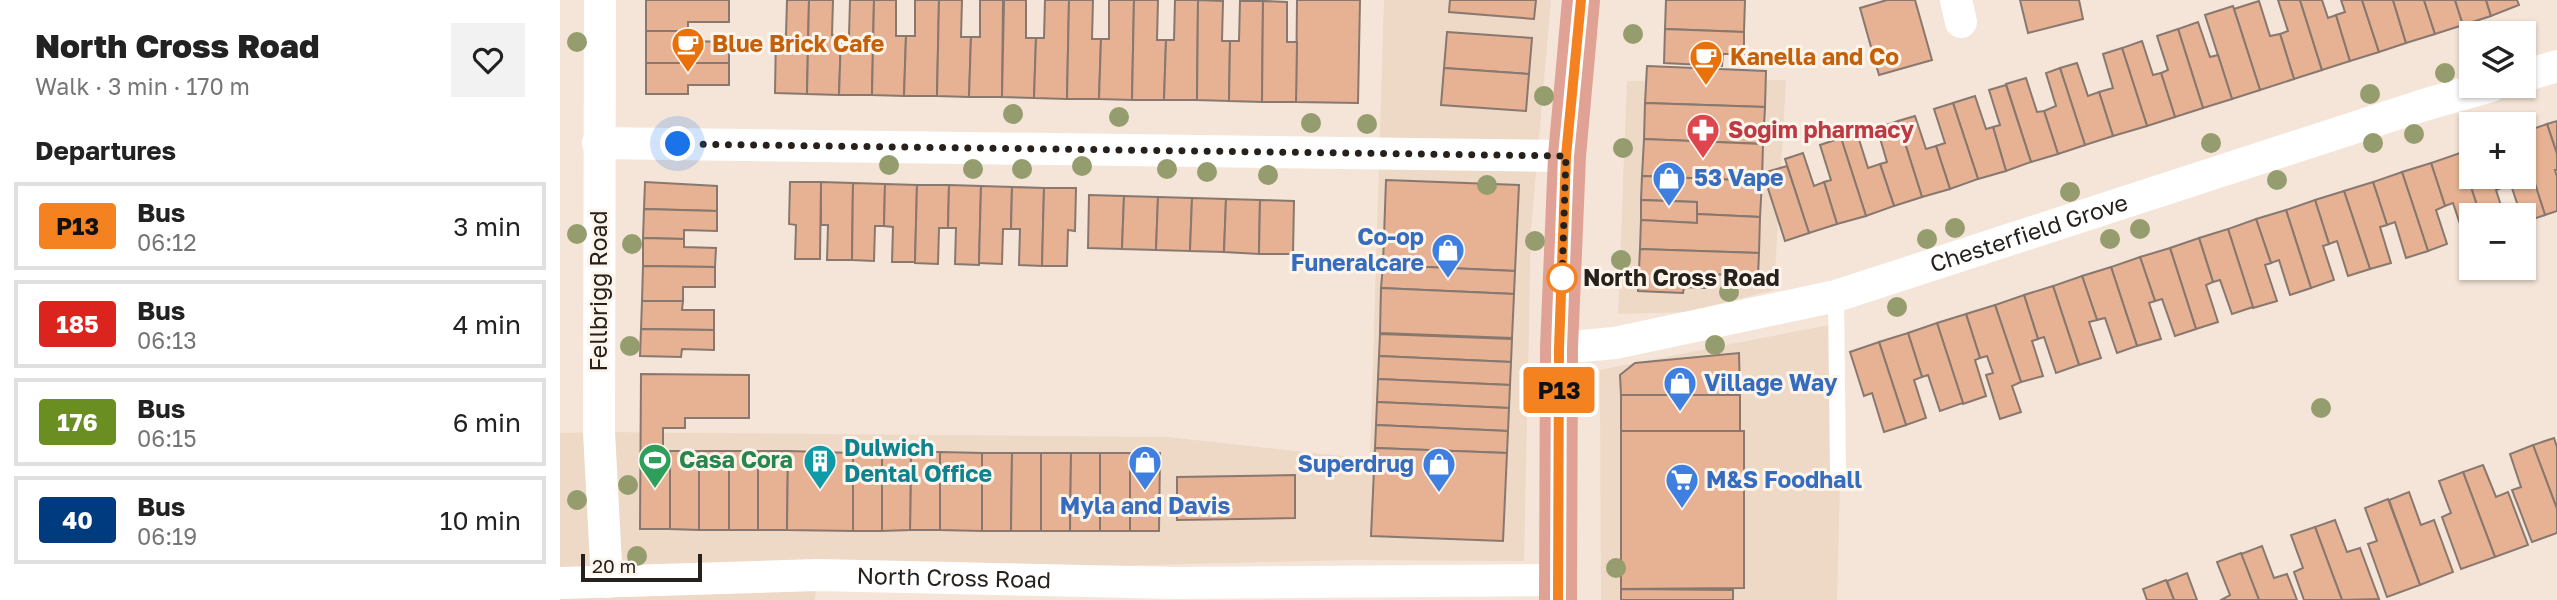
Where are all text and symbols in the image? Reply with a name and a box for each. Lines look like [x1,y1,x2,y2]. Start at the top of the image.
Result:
map controls [2459,21,2536,280]
button: layers [2459,21,2536,98]
button: heart [451,23,525,97]
cafe icon: Blue Brick Cafe [669,25,707,74]
text: North Cross Road [35,26,319,65]
place label: Blue Brick Cafe [712,29,884,57]
cafe icon: Kanella and Co [1687,38,1725,87]
place label: Kanella and Co [1730,42,1899,70]
text: Walk · 3 min · 170 m [35,72,250,100]
pharmacy icon: Sogim pharmacy [1684,111,1722,160]
button: + [2459,112,2536,189]
place label: Sogim pharmacy [1728,115,1914,143]
your location [660,126,695,161]
text: Departures [35,135,176,166]
shop icon: 53 Vape [1650,159,1688,208]
place label: 53 Vape [1694,163,1784,191]
street label: Chesterfield Grove [1926,187,2131,278]
text: Bus [137,197,185,228]
button: − [2459,203,2536,280]
street label: Fellbrigg Road [584,210,612,372]
text: P13 [56,211,99,240]
text: 3 min [453,211,521,242]
place label: Co-op Funeralcare [1291,222,1424,276]
text: 06:12 [137,228,197,256]
shop icon: Co-op Funeralcare [1429,231,1467,280]
marker: North Cross Road [1547,263,1577,293]
place label: North Cross Road [1583,263,1780,291]
text: Bus [137,295,185,326]
text: 185 [56,309,99,338]
text: 4 min [453,309,521,340]
text: 06:13 [137,326,197,354]
shop icon: Village Way [1661,364,1699,413]
line badge: P13 [1519,367,1599,413]
place label: Village Way [1704,368,1838,396]
text: P13 [1537,375,1581,404]
text: Bus [137,393,185,424]
text: 176 [57,407,98,436]
text: 6 min [453,407,521,438]
text: 06:15 [137,424,197,452]
place label: Dulwich Dental Office [844,433,992,487]
sports icon: Casa Cora [636,441,674,490]
building icon: Dulwich Dental Office [801,442,839,491]
shop icon: Myla and Davis [1126,443,1164,492]
place label: Casa Cora [679,445,793,473]
shop icon: Superdrug [1420,445,1458,494]
place label: Superdrug [1298,449,1414,477]
supermarket icon: M&S Foodhall [1663,461,1701,510]
place label: M&S Foodhall [1706,465,1862,493]
text: Bus [137,491,185,522]
place label: Myla and Davis [1060,491,1230,519]
text: 40 [62,505,93,534]
text: 10 min [440,505,521,536]
text: 06:19 [137,522,197,550]
scale bar [581,551,702,583]
text: 20 m [592,554,636,577]
street label: North Cross Road [856,561,1051,593]

